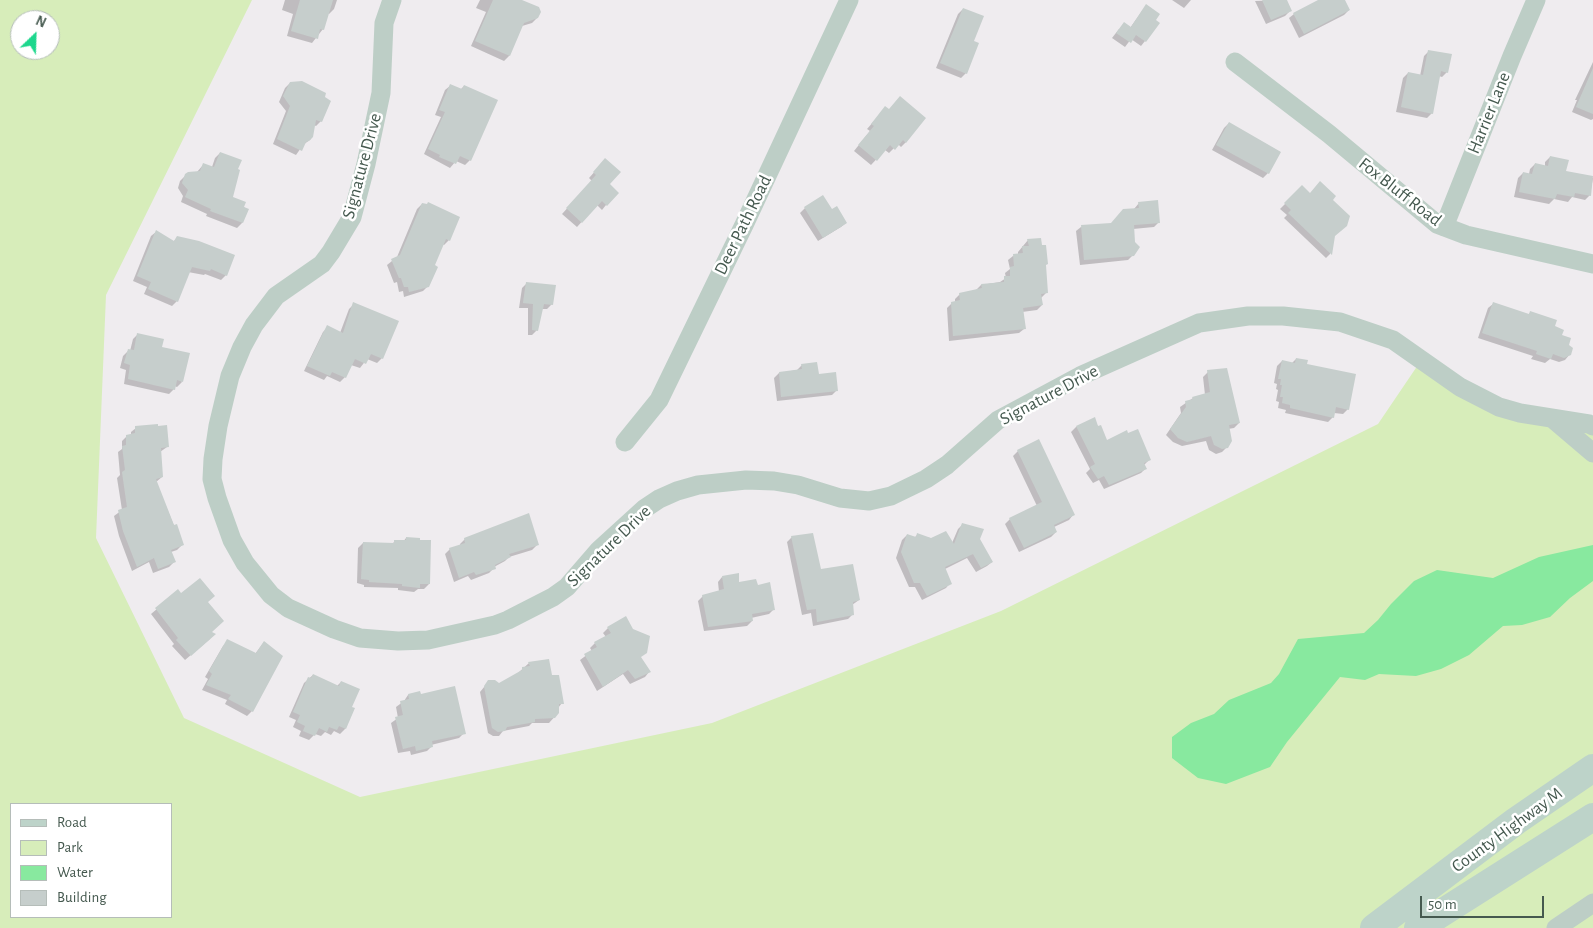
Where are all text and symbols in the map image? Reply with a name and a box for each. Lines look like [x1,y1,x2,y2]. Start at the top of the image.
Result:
north arrow [10,10,60,60]
text: N [33,14,48,31]
street label: Harrier Lane [1463,69,1515,157]
street label: Signature Drive [338,111,386,221]
street label: Fox Bluff Road [1354,153,1446,231]
street label: Deer Path Road [710,172,776,278]
street label: Signature Drive [996,360,1102,430]
street label: Signature Drive [562,501,656,591]
street label: County Highway M [1447,783,1567,877]
legend [10,803,172,918]
text: Road [57,815,87,830]
text: Park [57,840,83,855]
text: Water [57,865,93,880]
scale bar [1423,886,1547,918]
text: Building [57,890,107,905]
text: 50 m [1428,897,1457,912]

